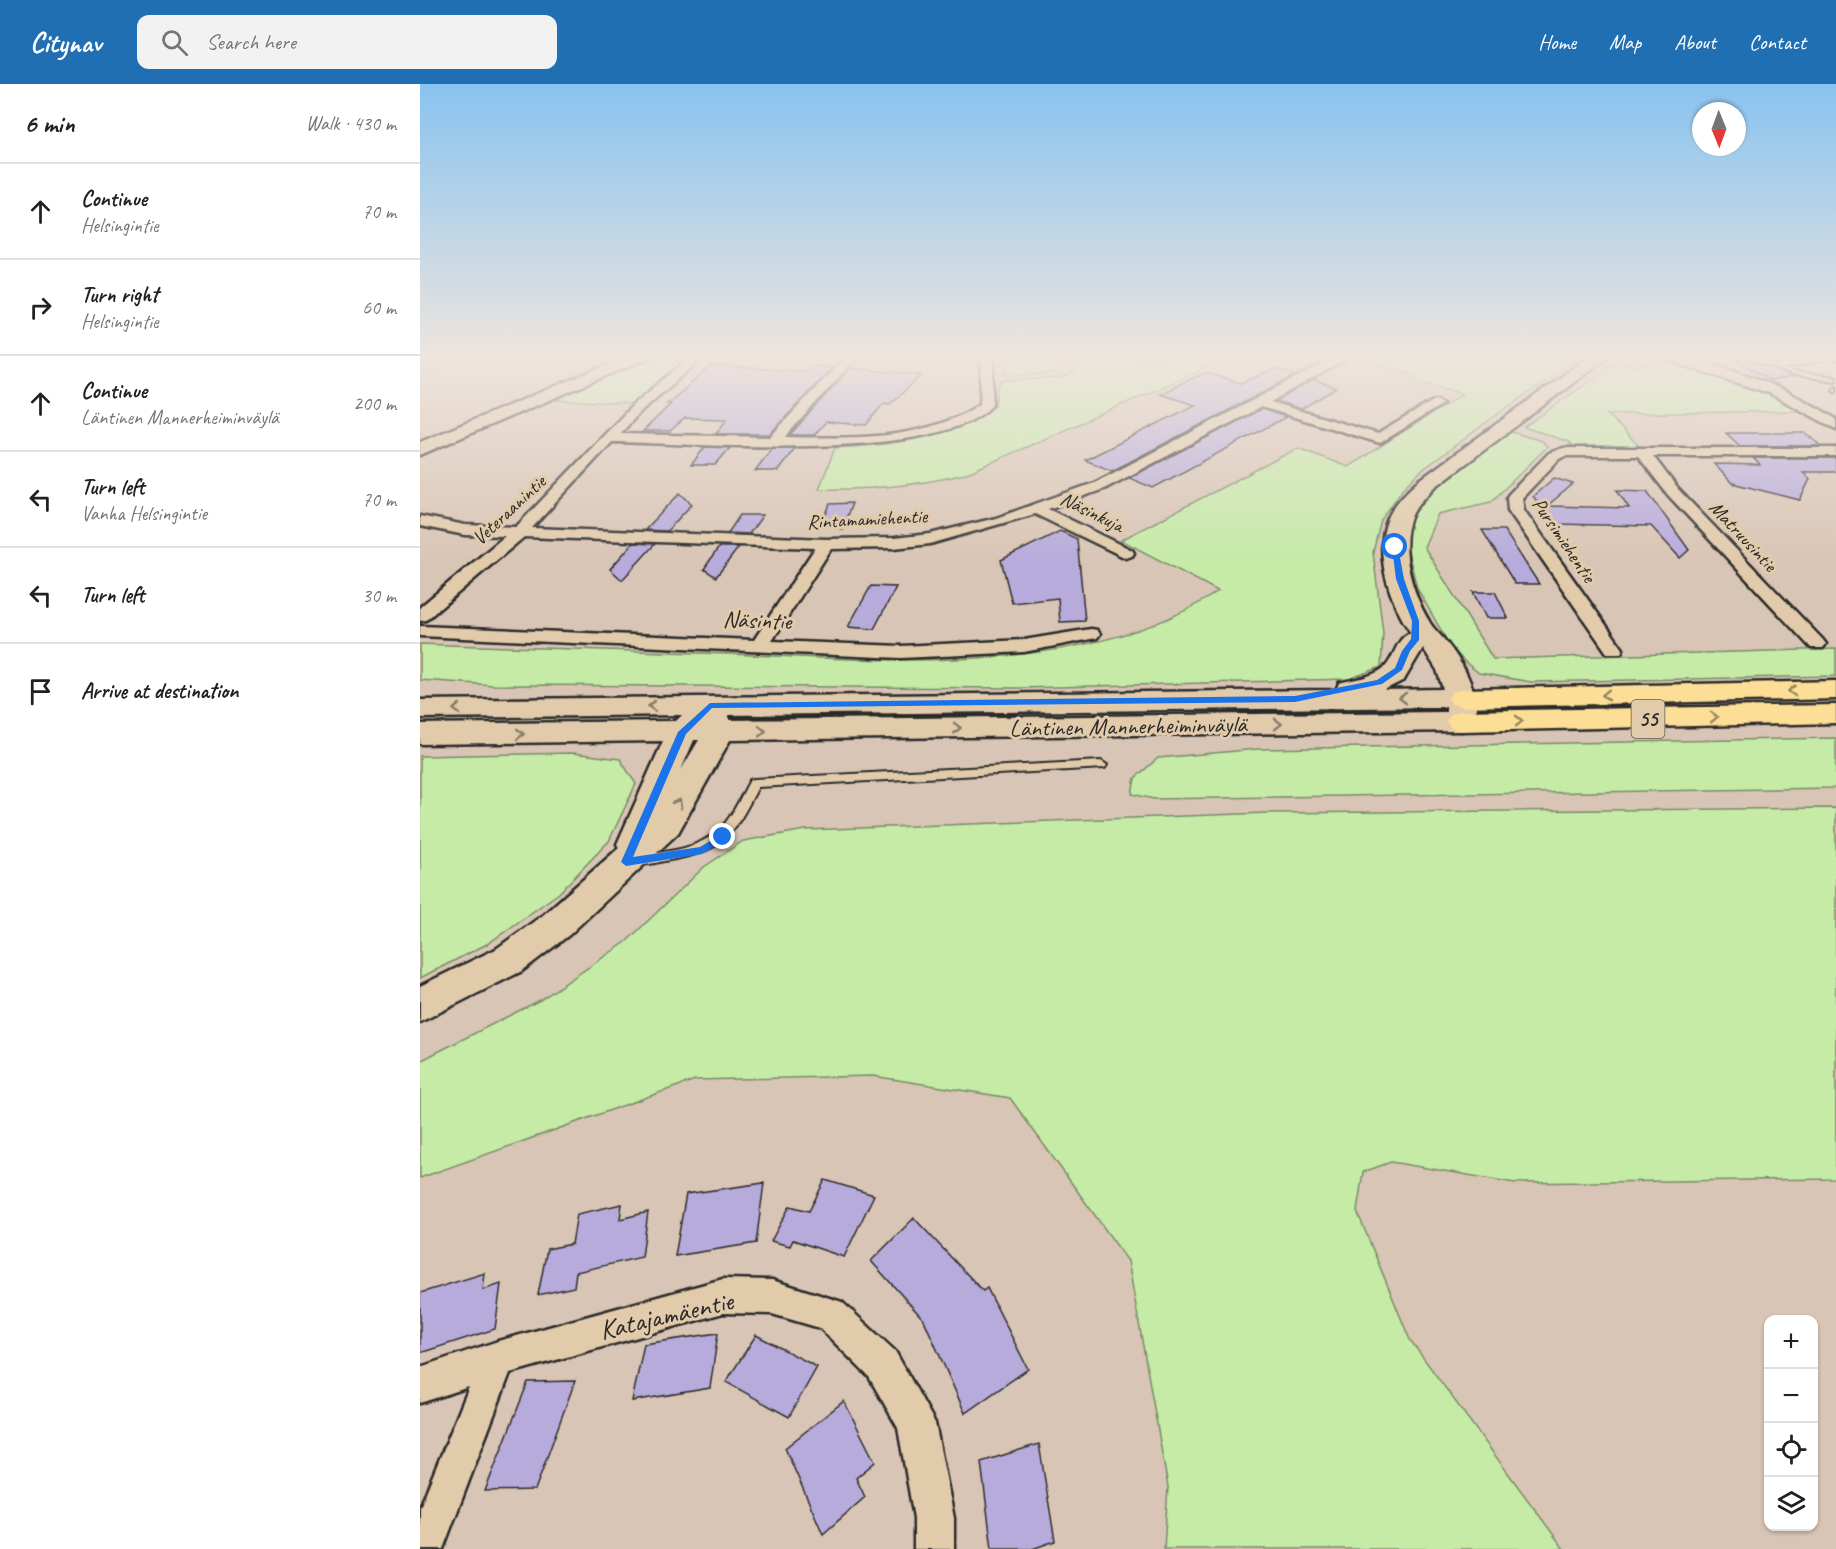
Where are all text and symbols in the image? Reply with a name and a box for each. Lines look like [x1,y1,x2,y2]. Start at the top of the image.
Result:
search box [137,15,557,69]
text: Citynav [30,25,101,60]
icon: search [158,26,191,59]
text: Search here [206,28,296,56]
text: Home [1538,29,1576,55]
text: Map [1609,29,1641,55]
text: About [1674,29,1716,55]
text: Contact [1749,29,1806,55]
north arrow [1692,102,1746,156]
text: 6 min [24,107,74,140]
text: Walk · 430 m [306,111,396,136]
text: Continue [81,185,147,213]
icon: ahead [24,195,57,228]
text: 70 m [362,199,396,224]
text: Helsingintie [81,213,159,238]
text: Turn right [81,281,158,309]
icon: right [24,291,57,324]
text: 60 m [362,295,396,320]
text: Helsingintie [81,309,159,334]
text: Continue [81,377,147,405]
icon: ahead [24,387,57,420]
text: 200 m [353,391,396,416]
text: Läntinen Mannerheiminväylä [81,405,279,430]
street label: Veteraanintie [467,469,552,550]
text: Turn left [81,473,145,501]
icon: left [24,483,57,516]
street label: Näsinkuja [1056,486,1129,539]
text: 70 m [362,487,396,512]
street label: Pursimiehentie [1527,493,1602,588]
street label: Matruusintie [1704,495,1783,578]
text: Vanha Helsingintie [81,501,207,526]
street label: Rintamamiehentie [806,503,929,535]
route start [1381,533,1407,559]
icon: left [24,579,57,612]
text: Turn left [81,581,145,609]
text: 30 m [362,583,396,608]
street label: Näsintie [722,604,794,636]
icon: arrive [24,675,57,708]
text: Arrive at destination [81,677,238,705]
one-way arrow [1788,685,1797,697]
one-way arrow [1602,689,1611,701]
one-way arrow [1399,692,1408,704]
one-way arrow [647,700,656,712]
road number: 55 [1632,700,1664,738]
one-way arrow [452,702,461,715]
street label: Läntinen Mannerheiminväylä [1009,709,1248,743]
one-way arrow [1710,711,1719,724]
one-way arrow [1515,714,1524,727]
one-way arrow [1274,718,1283,730]
one-way arrow [952,722,961,734]
one-way arrow [757,725,766,737]
one-way arrow [516,728,525,740]
one-way arrow [671,799,683,809]
route end [709,823,735,849]
street label: Katajamäentie [596,1282,738,1347]
map controls [1764,1315,1818,1531]
button: + [1764,1315,1818,1369]
button: − [1764,1369,1818,1423]
button: locate [1764,1423,1818,1477]
button: layers [1764,1477,1818,1531]

